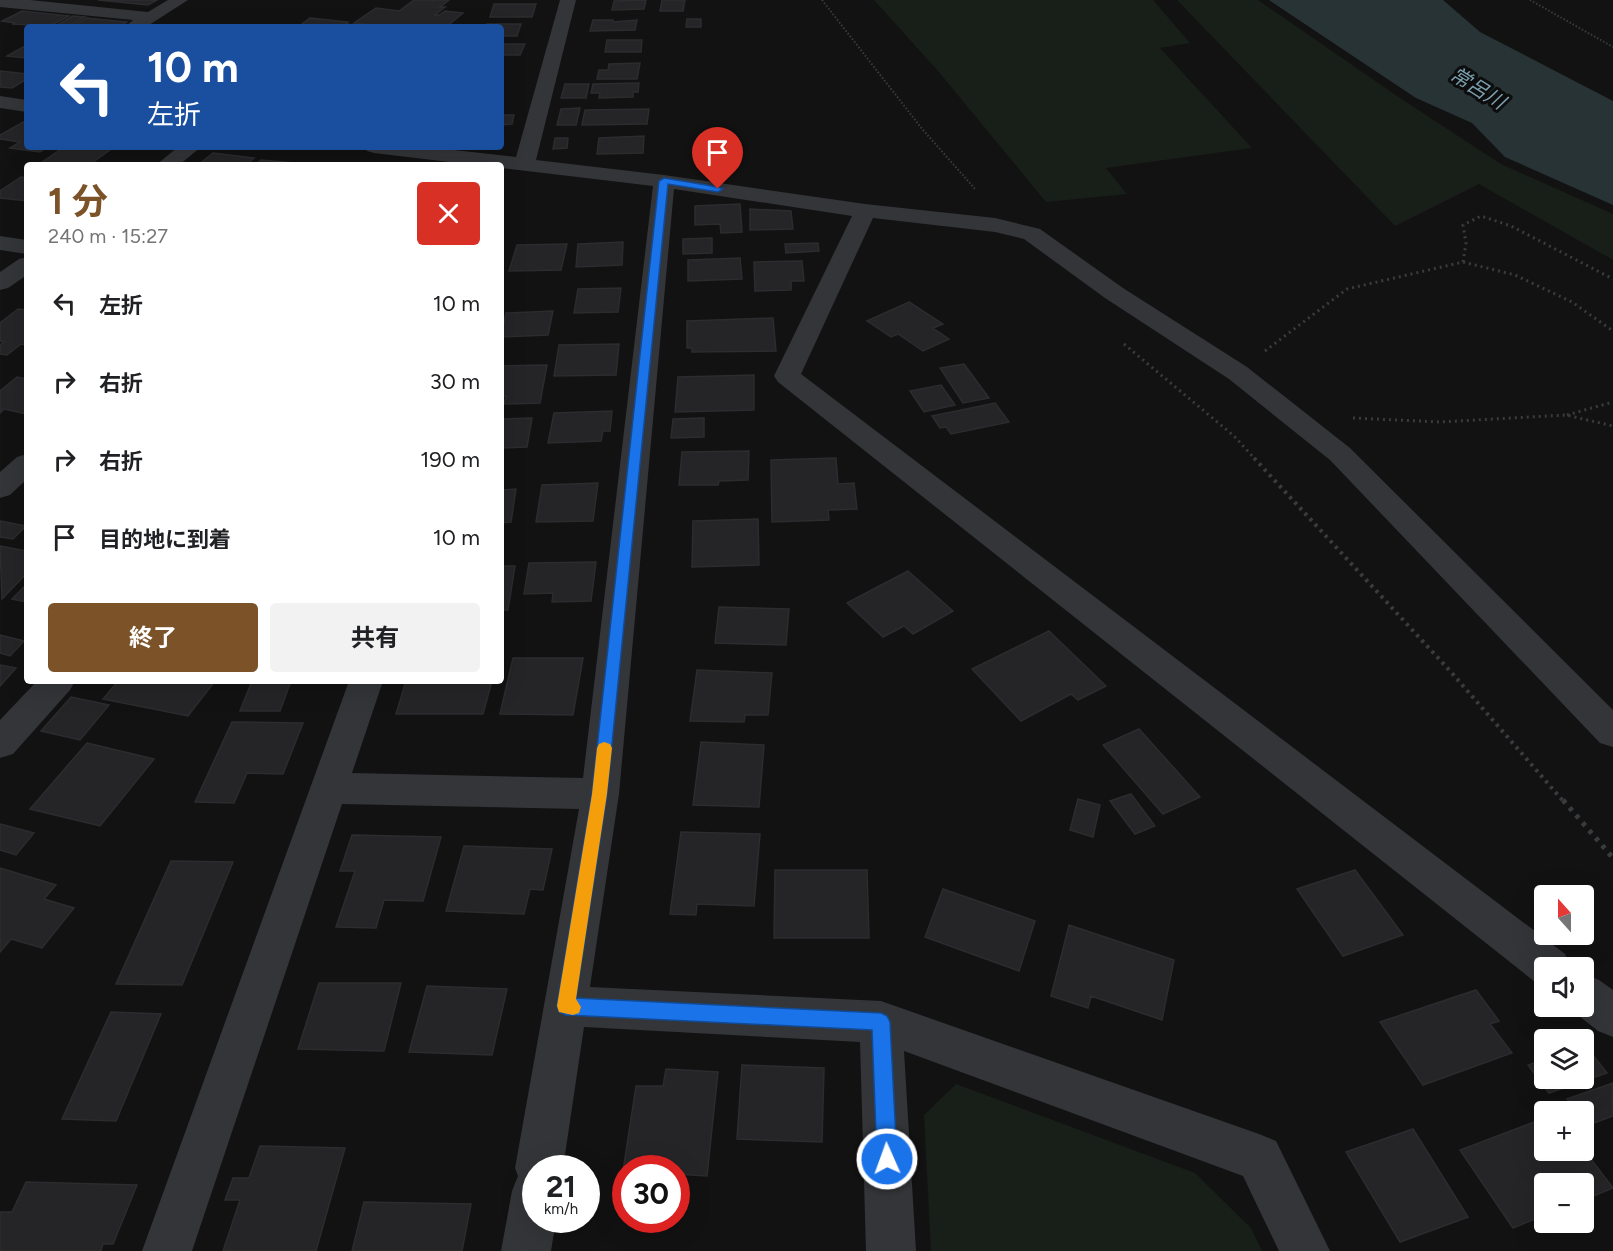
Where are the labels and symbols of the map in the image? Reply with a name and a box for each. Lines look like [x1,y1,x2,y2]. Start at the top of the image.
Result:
water label: 常呂川 [1446,62,1511,115]
pin [692,127,743,189]
north arrow [1534,885,1594,945]
position arrow [855,1127,919,1191]
speed limit sign: 30 [612,1155,690,1233]

